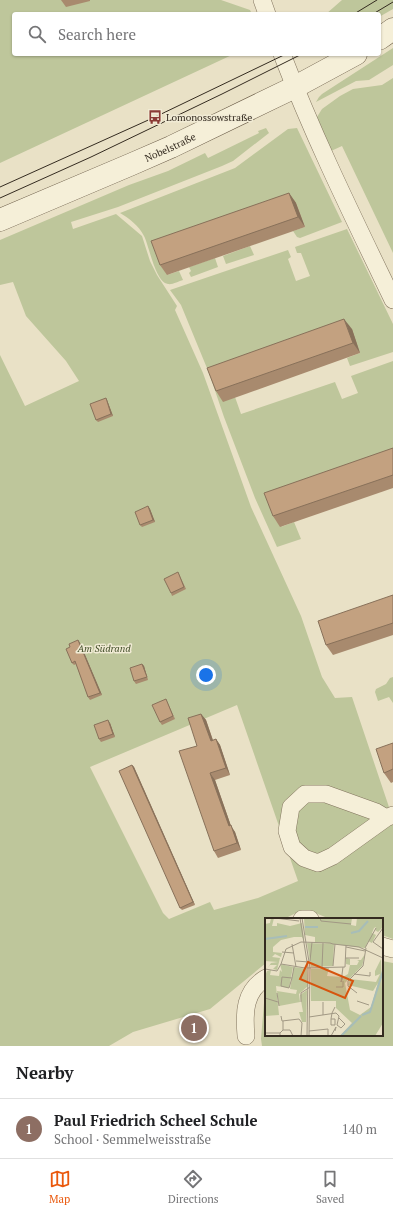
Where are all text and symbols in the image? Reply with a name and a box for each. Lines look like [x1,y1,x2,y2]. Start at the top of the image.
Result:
search box [12,12,381,56]
icon: search [26,23,48,45]
text: Search here [58,24,136,44]
bus stop icon: Lomonossowstraße [147,109,163,125]
place label: Lomonossowstraße [166,111,252,124]
street label: Nobelstraße [143,130,198,165]
park label: Am Südrand [76,642,131,655]
your location [196,665,216,685]
inset map [265,918,383,1036]
pin: 1 [181,1013,207,1043]
text: Nearby [16,1061,74,1084]
text: Paul Friedrich Scheel Schule [54,1110,258,1130]
text: 1 [25,1120,33,1138]
text: 140 m [342,1120,377,1138]
text: School · Semmelweisstraße [54,1130,211,1148]
tab: Map [49,1168,71,1206]
tab: Directions [168,1168,219,1206]
tab: Saved [316,1168,344,1206]

